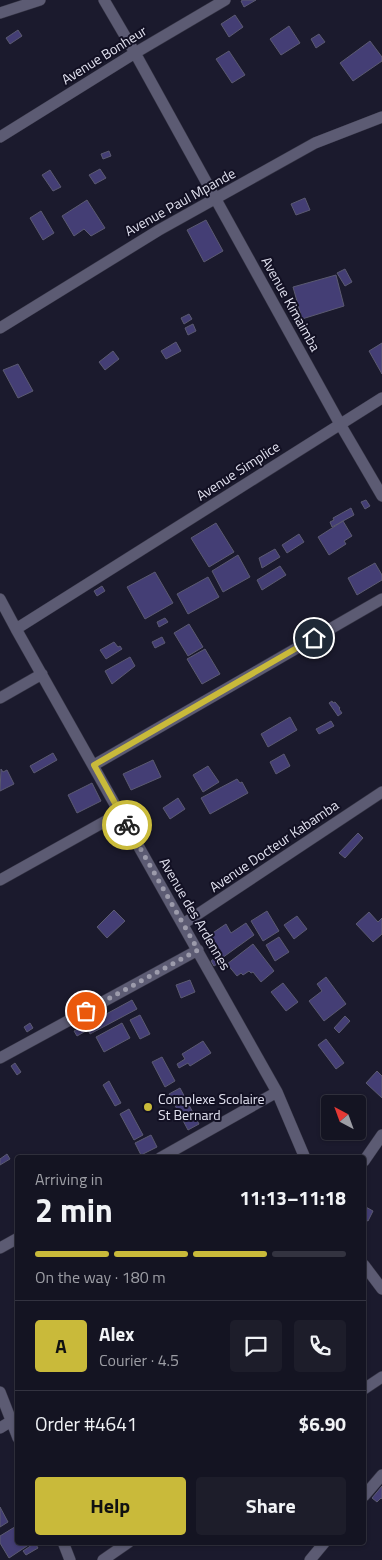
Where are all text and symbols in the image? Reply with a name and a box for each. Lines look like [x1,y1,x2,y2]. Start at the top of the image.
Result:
street label: Avenue Bonheur [57,20,151,89]
street label: Avenue Paul Mpande [120,162,239,241]
street label: Avenue Kimaimba [257,252,326,355]
street label: Avenue Simplice [192,436,284,506]
pin [293,617,335,659]
icon: home [300,624,328,652]
street label: Avenue Docteur Kabamba [205,794,343,897]
courier [102,800,152,850]
icon: bike [113,811,141,839]
street label: Avenue des Ardennes [155,853,236,974]
pin [65,990,107,1032]
icon: bag [72,997,100,1025]
place label: Complexe Scolaire St Bernard [158,1088,265,1125]
north arrow [321,1095,366,1140]
map controls [321,1095,366,1140]
marker: Complexe Scolaire St Bernard [142,1101,154,1113]
text: Arriving in [35,1167,103,1191]
text: 11:13–11:18 [239,1183,346,1212]
text: 2 min [35,1186,113,1234]
text: On the way · 180 m [35,1265,166,1289]
text: Alex [99,1319,134,1348]
button: chat [230,1320,282,1372]
button: phone [294,1320,346,1372]
text: A [55,1331,67,1360]
text: Courier · 4.5 [99,1348,179,1372]
text: Order #4641 [35,1409,137,1438]
text: $6.90 [299,1409,346,1438]
button: Help [35,1477,186,1535]
button: Share [196,1477,346,1535]

